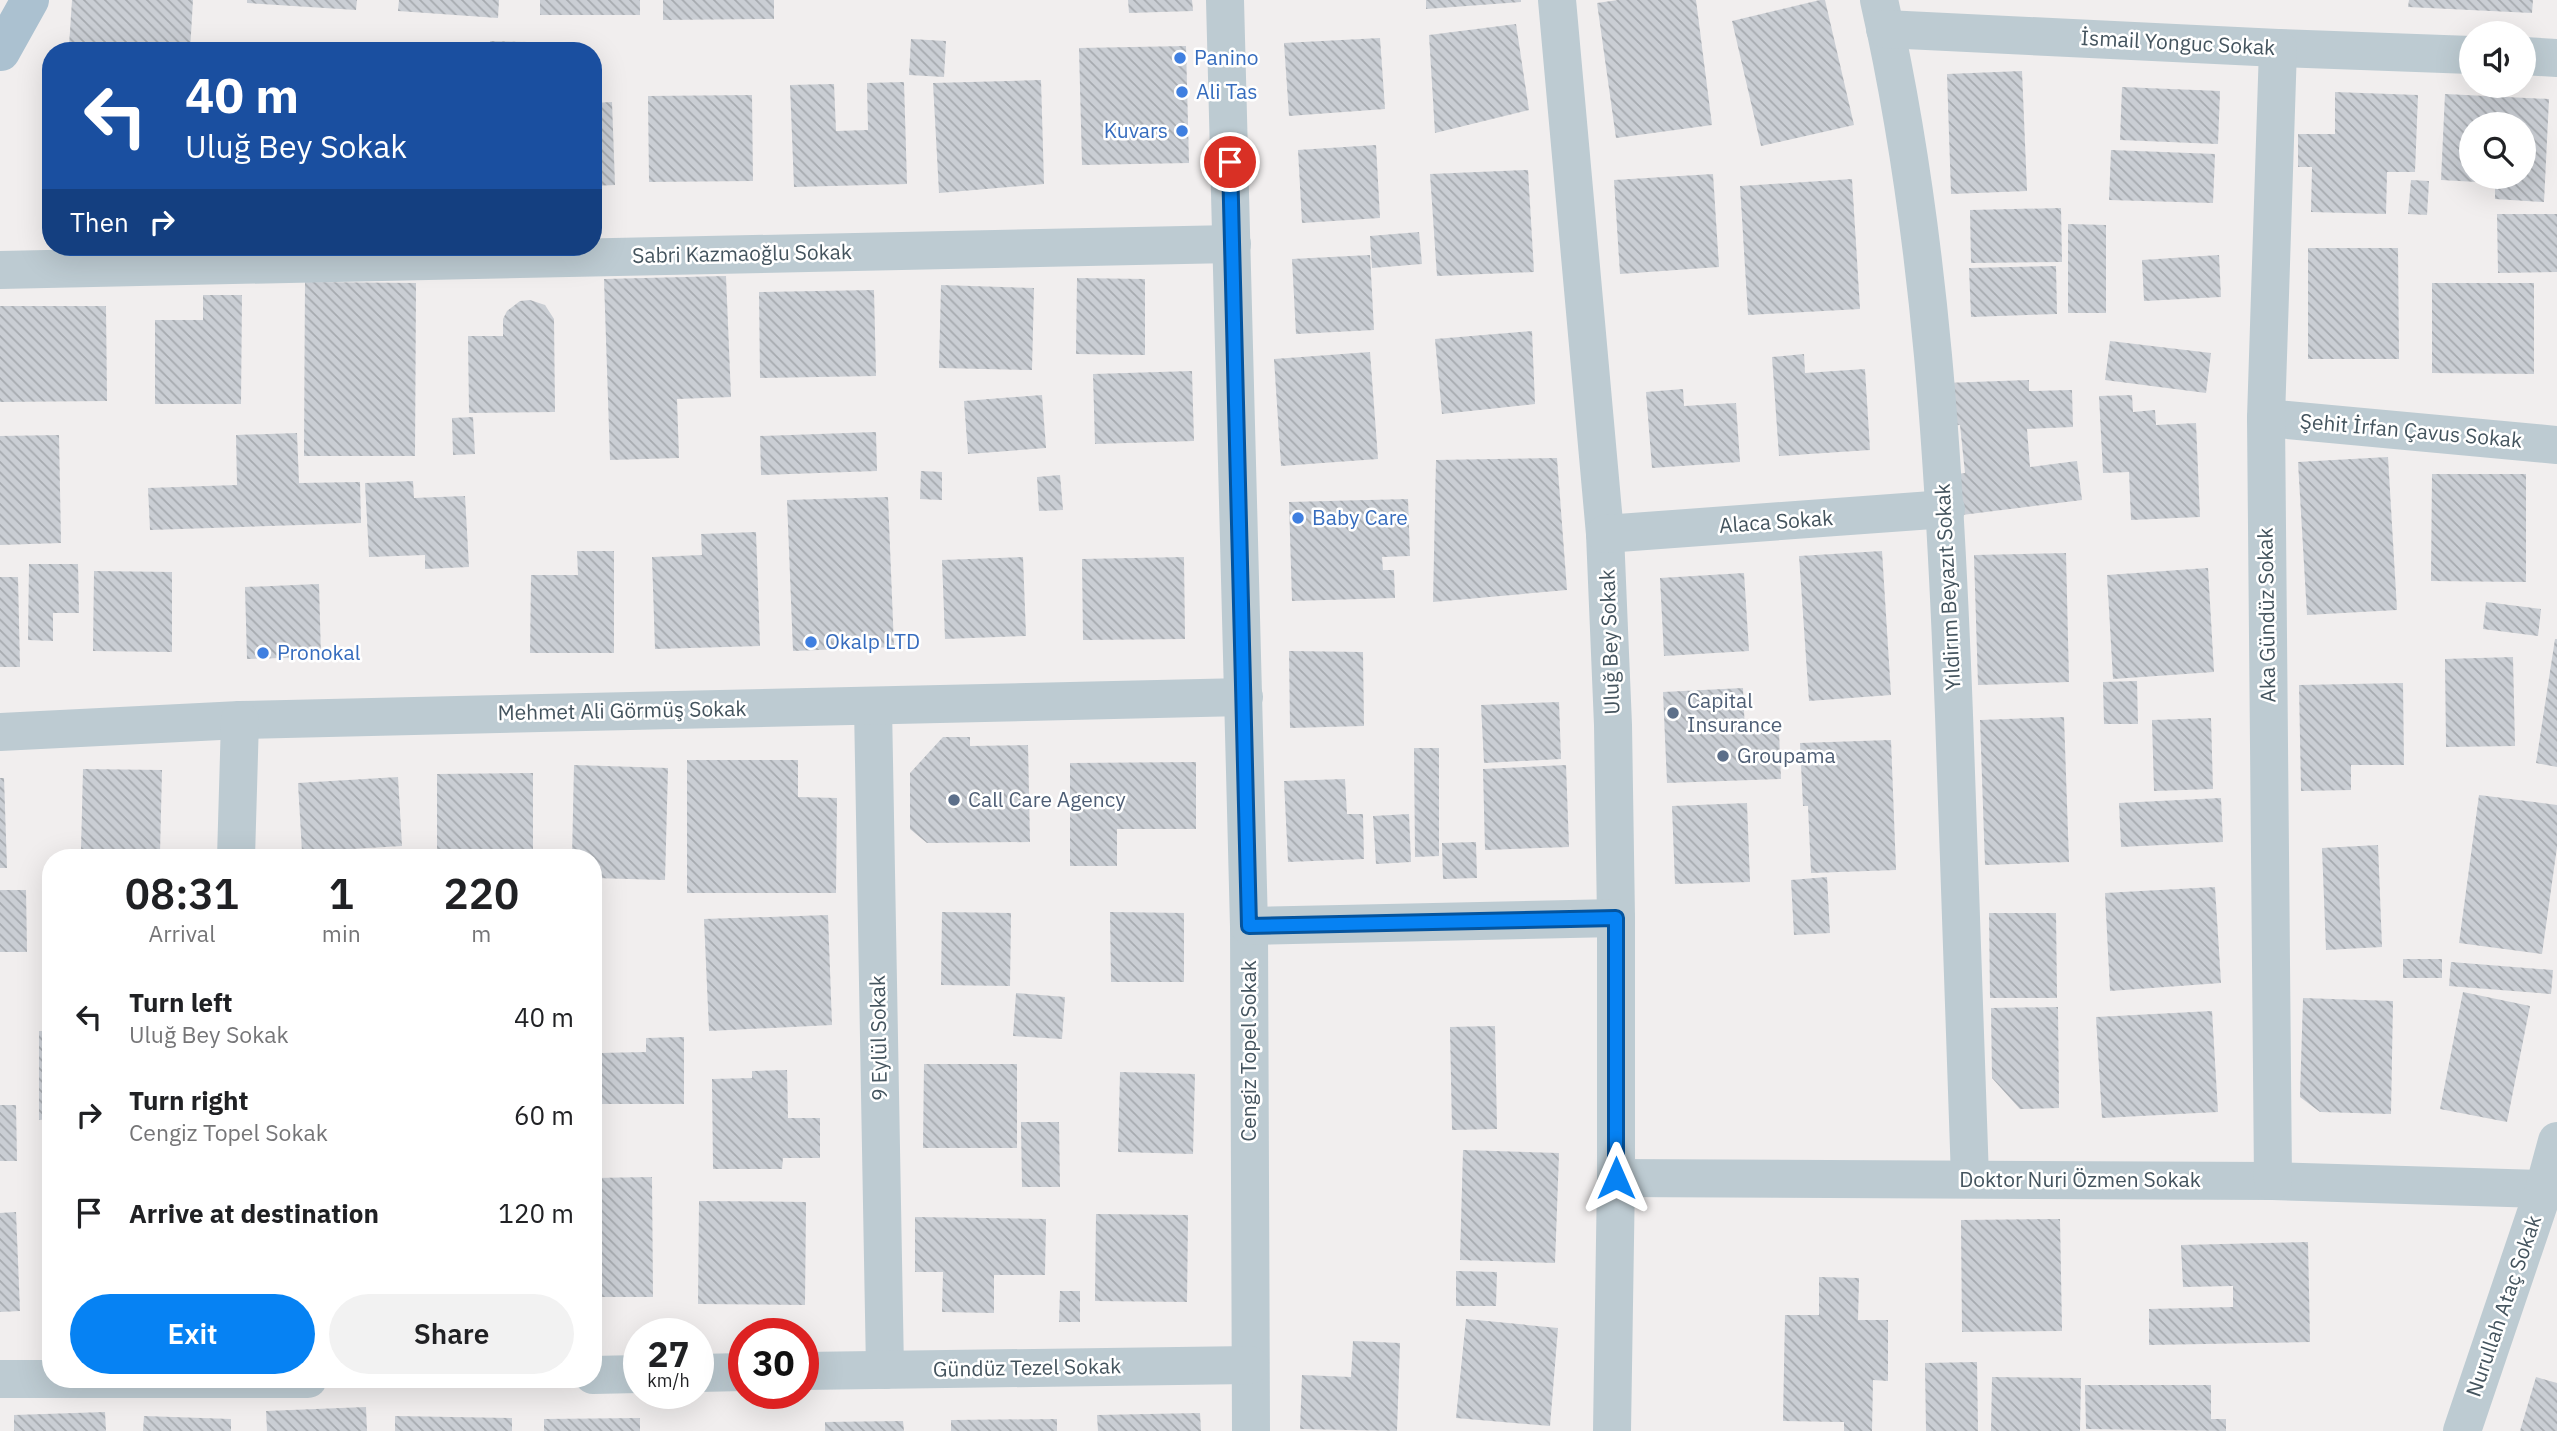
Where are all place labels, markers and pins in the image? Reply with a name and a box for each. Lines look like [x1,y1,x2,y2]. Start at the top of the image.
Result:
place label: Panino [1194,43,1259,71]
marker: Panino [1172,50,1188,66]
place label: Ali Tas [1196,77,1257,105]
marker: Ali Tas [1174,84,1190,100]
place label: Kuvars [1104,116,1168,144]
marker: Kuvars [1174,123,1190,139]
pin [1200,132,1260,192]
place label: Baby Care [1312,503,1408,531]
marker: Baby Care [1290,510,1306,526]
place label: Okalp LTD [825,627,920,655]
marker: Okalp LTD [803,634,819,650]
place label: Pronokal [277,638,361,666]
marker: Pronokal [255,645,271,661]
place label: Capital Insurance [1687,686,1782,738]
marker: Capital Insurance [1665,705,1681,721]
place label: Groupama [1737,741,1836,769]
marker: Groupama [1715,748,1731,764]
place label: Call Care Agency [968,785,1126,813]
marker: Call Care Agency [946,792,962,808]

